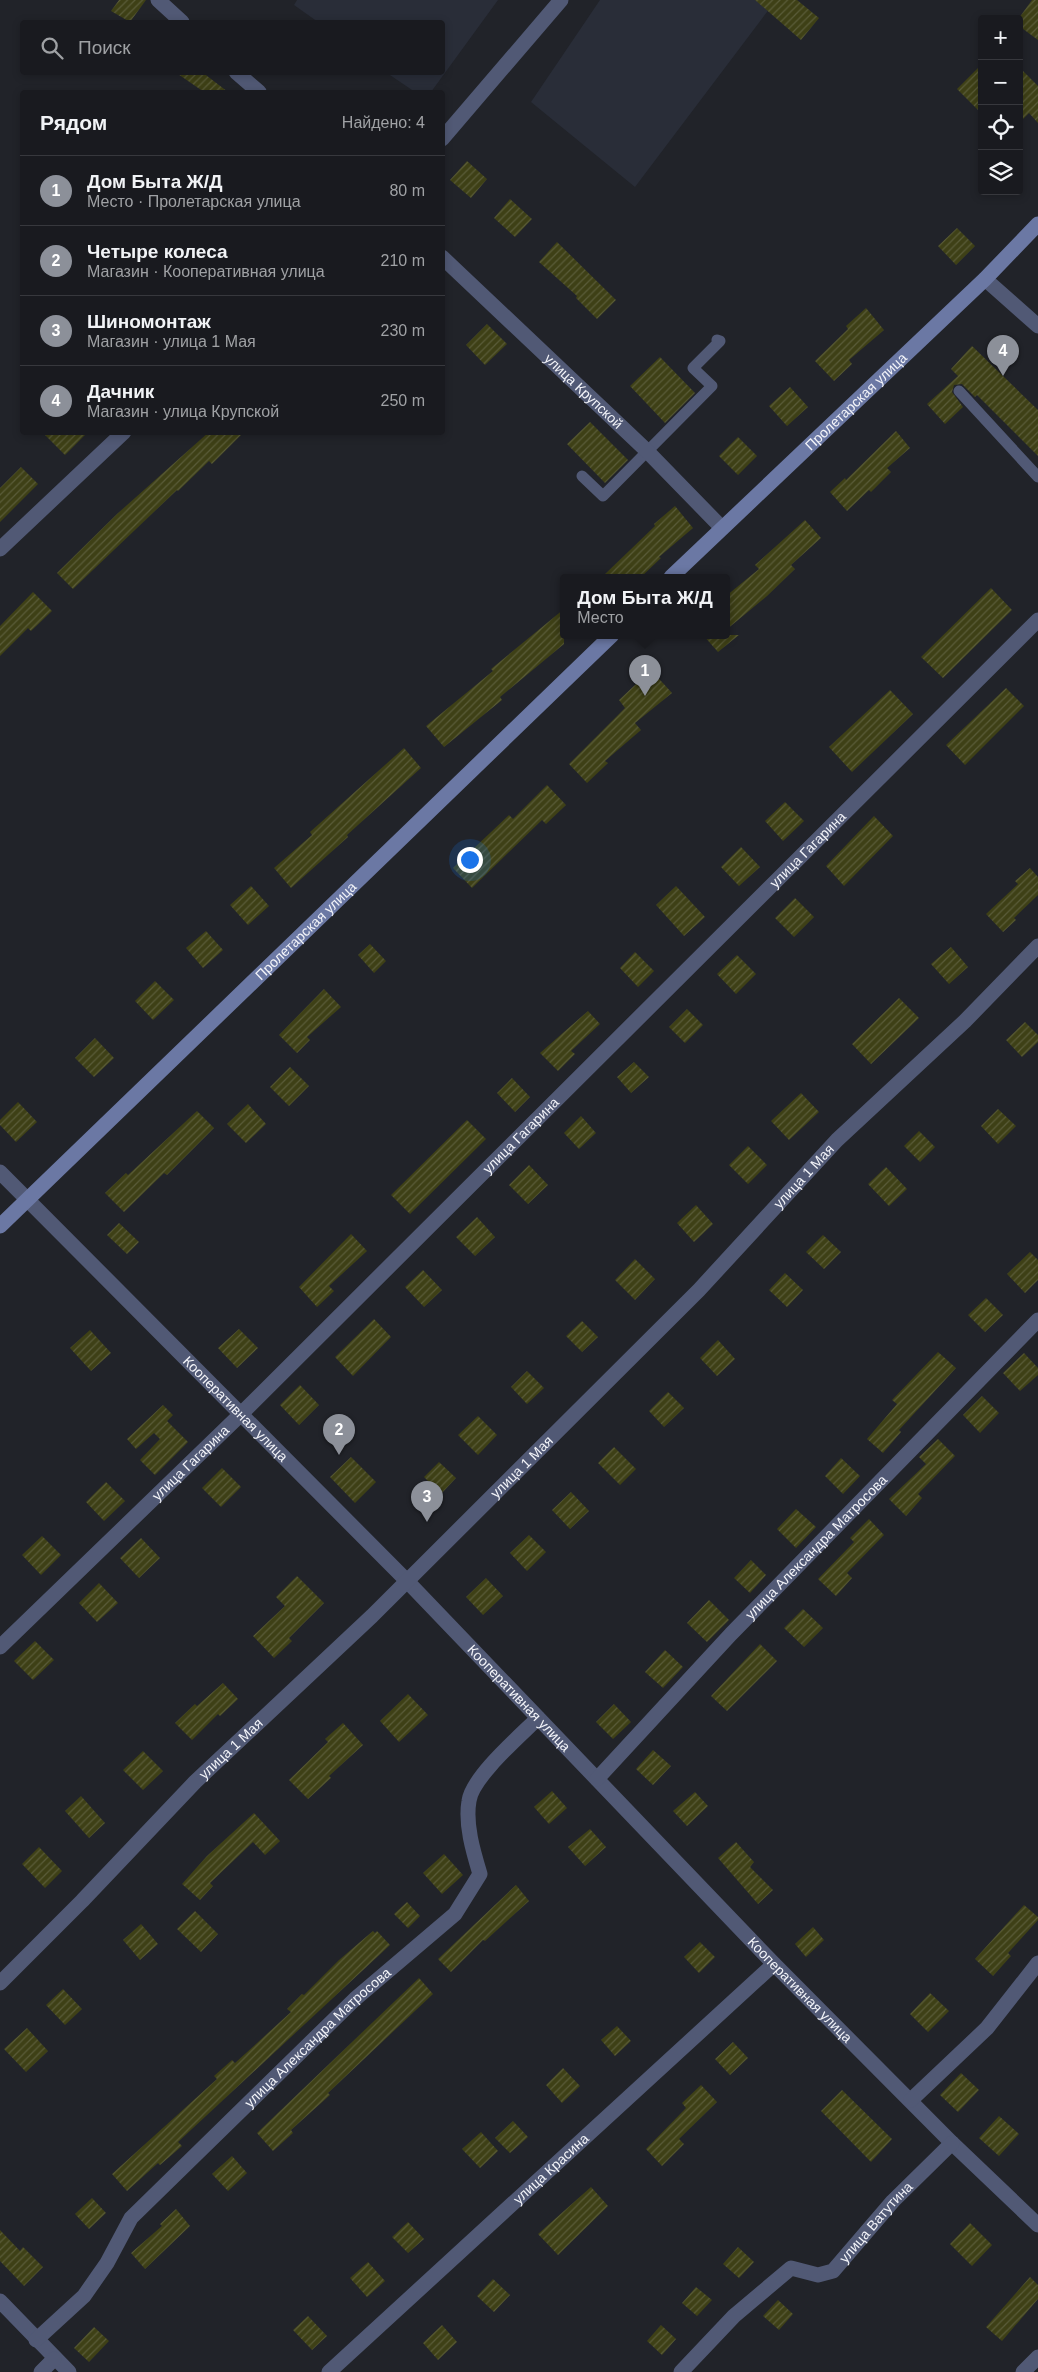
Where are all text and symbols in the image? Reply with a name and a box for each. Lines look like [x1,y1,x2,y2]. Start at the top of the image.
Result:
map controls [978,15,1023,195]
button: + [978,15,1023,60]
search box [20,20,445,75]
icon: search [38,34,66,62]
text: Поиск [78,37,131,58]
button: − [978,60,1023,105]
button: locate [978,105,1023,150]
text: Рядом [40,111,107,134]
text: Найдено: 4 [342,114,425,131]
button: layers [978,150,1023,195]
text: Дом Быта Ж/Д [87,171,222,192]
text: 1 [52,182,60,199]
text: 80 m [389,182,425,199]
text: Место · Пролетарская улица [87,193,301,210]
text: Четыре колеса [87,241,228,262]
text: 2 [52,252,60,269]
text: 210 m [381,252,425,269]
text: Магазин · Кооперативная улица [87,263,325,280]
text: Шиномонтаж [87,311,211,332]
text: 3 [52,322,60,339]
text: 230 m [381,322,425,339]
text: Магазин · улица 1 Мая [87,333,256,350]
pin: 4 [987,335,1019,376]
street label: Пролетарская улица [802,349,910,453]
street label: улица Крупской [541,350,626,432]
text: Дачник [87,381,154,402]
text: 4 [52,392,60,409]
text: 250 m [381,392,425,409]
text: Магазин · улица Крупской [87,403,279,420]
popup [560,574,730,639]
text: Дом Быта Ж/Д [577,587,713,608]
text: Место [577,609,624,626]
pin: 1 [629,655,661,696]
street label: улица Гагарина [766,808,849,891]
your location [457,847,483,873]
street label: Пролетарская улица [252,878,360,983]
street label: улица Гагарина [479,1094,562,1177]
street label: улица 1 Мая [770,1141,837,1212]
street label: Кооперативная улица [180,1353,291,1465]
pin: 2 [323,1414,355,1455]
street label: улица Гагарина [149,1422,232,1504]
street label: улица 1 Мая [487,1432,556,1501]
street label: улица Александра Матросова [742,1471,890,1623]
pin: 3 [411,1481,443,1522]
street label: Кооперативная улица [464,1641,574,1755]
street label: улица 1 Мая [196,1715,266,1782]
street label: Кооперативная улица [745,1934,856,2046]
street label: улица Александра Матросова [241,1964,394,2111]
street label: улица Красина [510,2130,592,2207]
street label: улица Ватутина [836,2178,916,2266]

